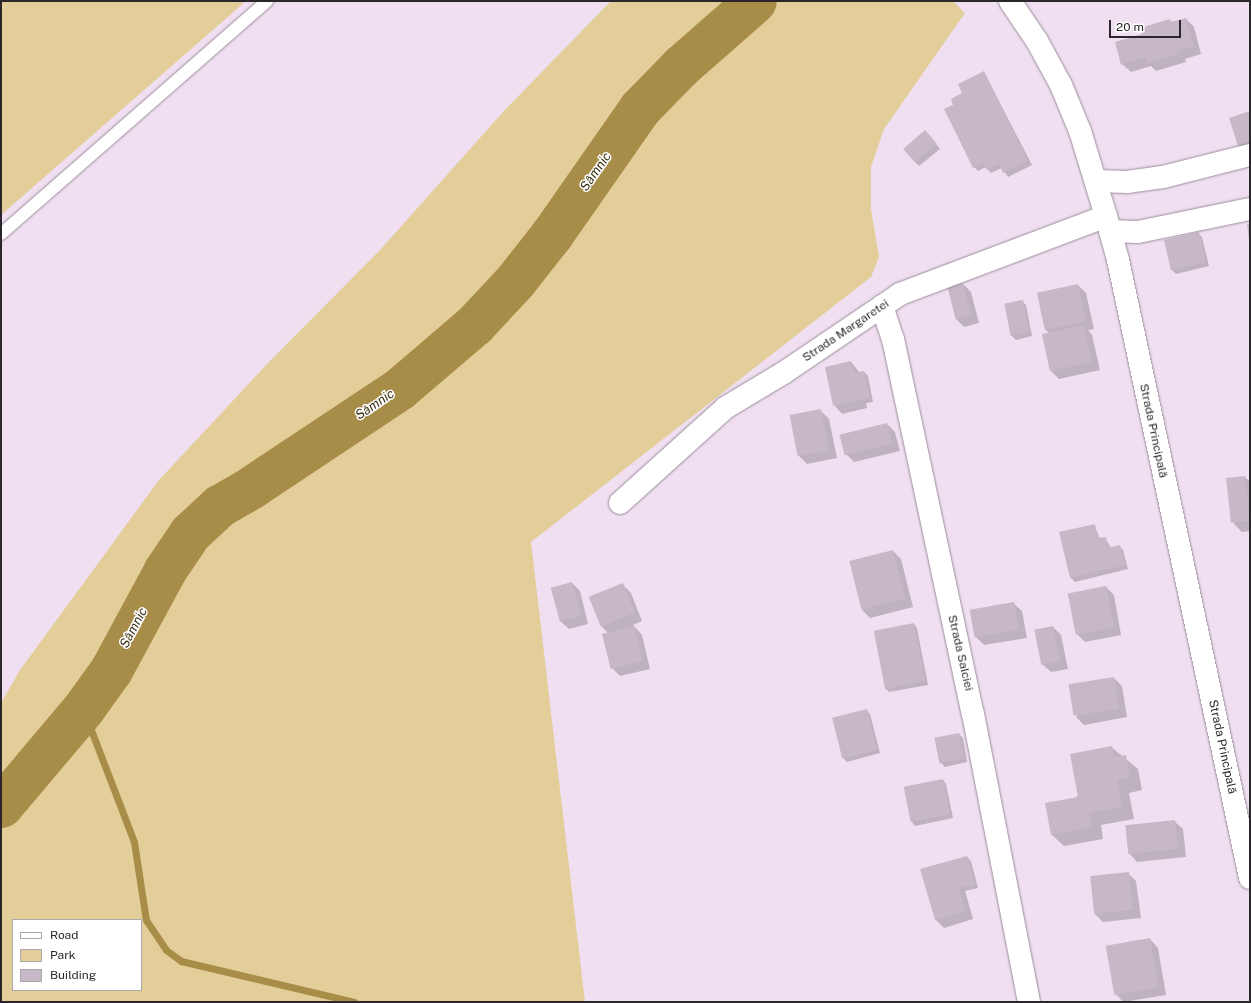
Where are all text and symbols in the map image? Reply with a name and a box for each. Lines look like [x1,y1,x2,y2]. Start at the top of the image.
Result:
scale bar [1111,12,1183,38]
text: 20 m [1116,20,1144,34]
water label: Sâmnic [577,150,615,194]
street label: Strada Margaretei [800,297,892,365]
street label: Strada Principală [1136,383,1170,479]
water label: Sâmnic [353,386,397,424]
water label: Sâmnic [117,605,151,651]
street label: Strada Salciei [944,614,976,692]
street label: Strada Principală [1205,699,1239,795]
legend [12,919,142,991]
text: Road [50,928,78,942]
text: Park [50,948,76,962]
text: Building [50,968,96,982]

